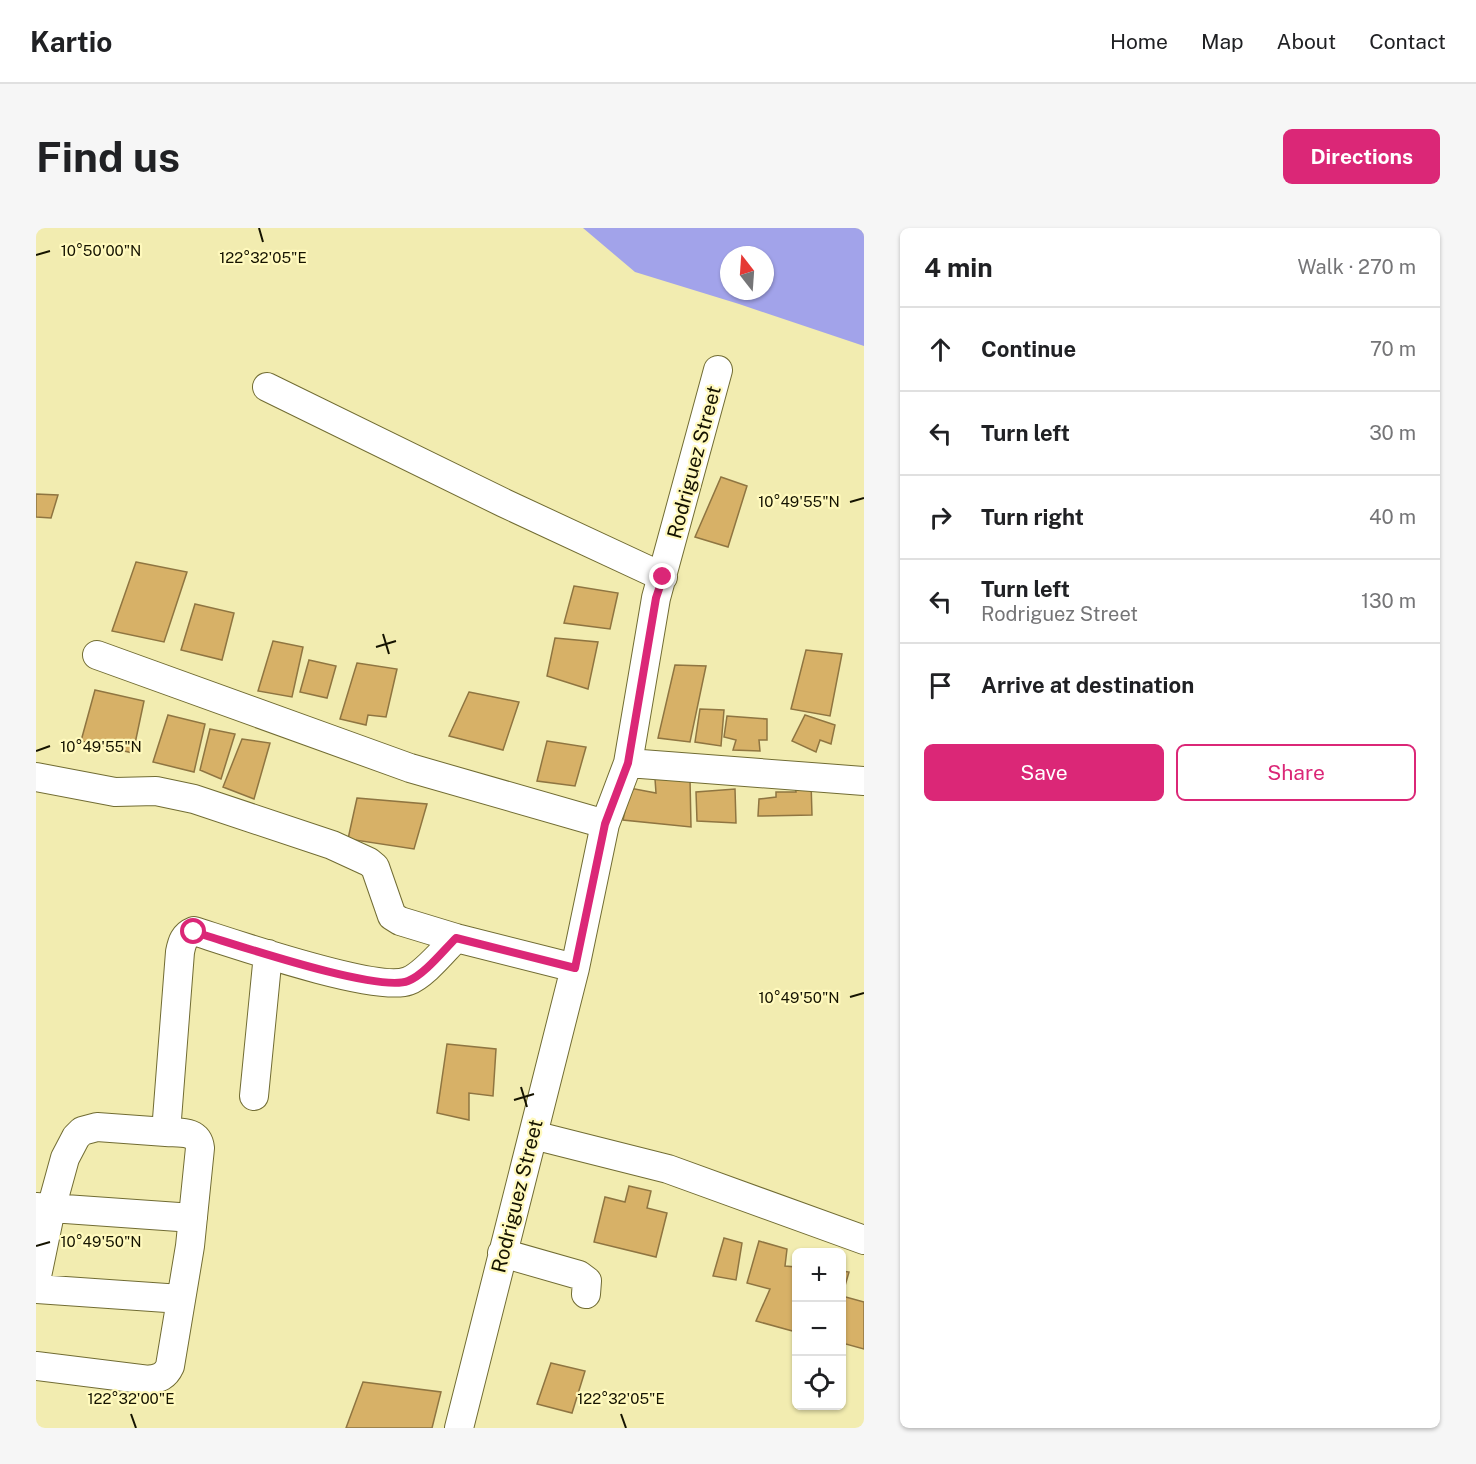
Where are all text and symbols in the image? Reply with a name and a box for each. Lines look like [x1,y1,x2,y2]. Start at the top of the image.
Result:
text: Kartio [30,25,112,58]
text: Home [1110,29,1168,54]
text: Map [1201,29,1244,54]
text: About [1277,29,1336,54]
text: Contact [1369,29,1446,54]
button: Directions [1283,129,1440,184]
text: Find us [36,132,180,181]
text: 10°50'00"N [61,242,141,259]
north arrow [720,246,774,300]
text: 122°32'05"E [219,249,307,266]
text: 4 min [924,252,993,283]
text: Walk · 270 m [1297,255,1416,279]
icon: ahead [924,333,957,366]
text: Continue [981,336,1076,362]
text: 70 m [1370,337,1416,361]
street label: Rodriguez Street [662,383,726,541]
icon: left [924,417,957,450]
text: Turn left [981,420,1070,446]
text: 30 m [1369,421,1416,445]
text: 10°49'55"N [758,493,840,510]
icon: right [924,501,957,534]
text: Turn right [981,504,1084,530]
text: 40 m [1369,505,1416,529]
route end [649,563,675,589]
text: Turn left [981,576,1070,602]
icon: left [924,585,957,618]
text: 130 m [1361,589,1416,613]
text: Rodriguez Street [981,602,1138,626]
icon: arrive [924,669,957,702]
text: Arrive at destination [981,672,1194,698]
text: 10°49'55"N [60,738,142,755]
button: Save [924,744,1164,801]
button: Share [1176,744,1416,801]
route start [180,918,206,944]
text: 10°49'50"N [758,989,840,1006]
street label: Rodriguez Street [486,1117,548,1275]
text: 10°49'50"N [60,1233,142,1250]
map controls [792,1248,846,1410]
button: + [792,1248,846,1302]
button: − [792,1302,846,1356]
button: locate [792,1356,846,1410]
text: 122°32'00"E [88,1390,175,1407]
text: 122°32'05"E [577,1390,665,1407]

